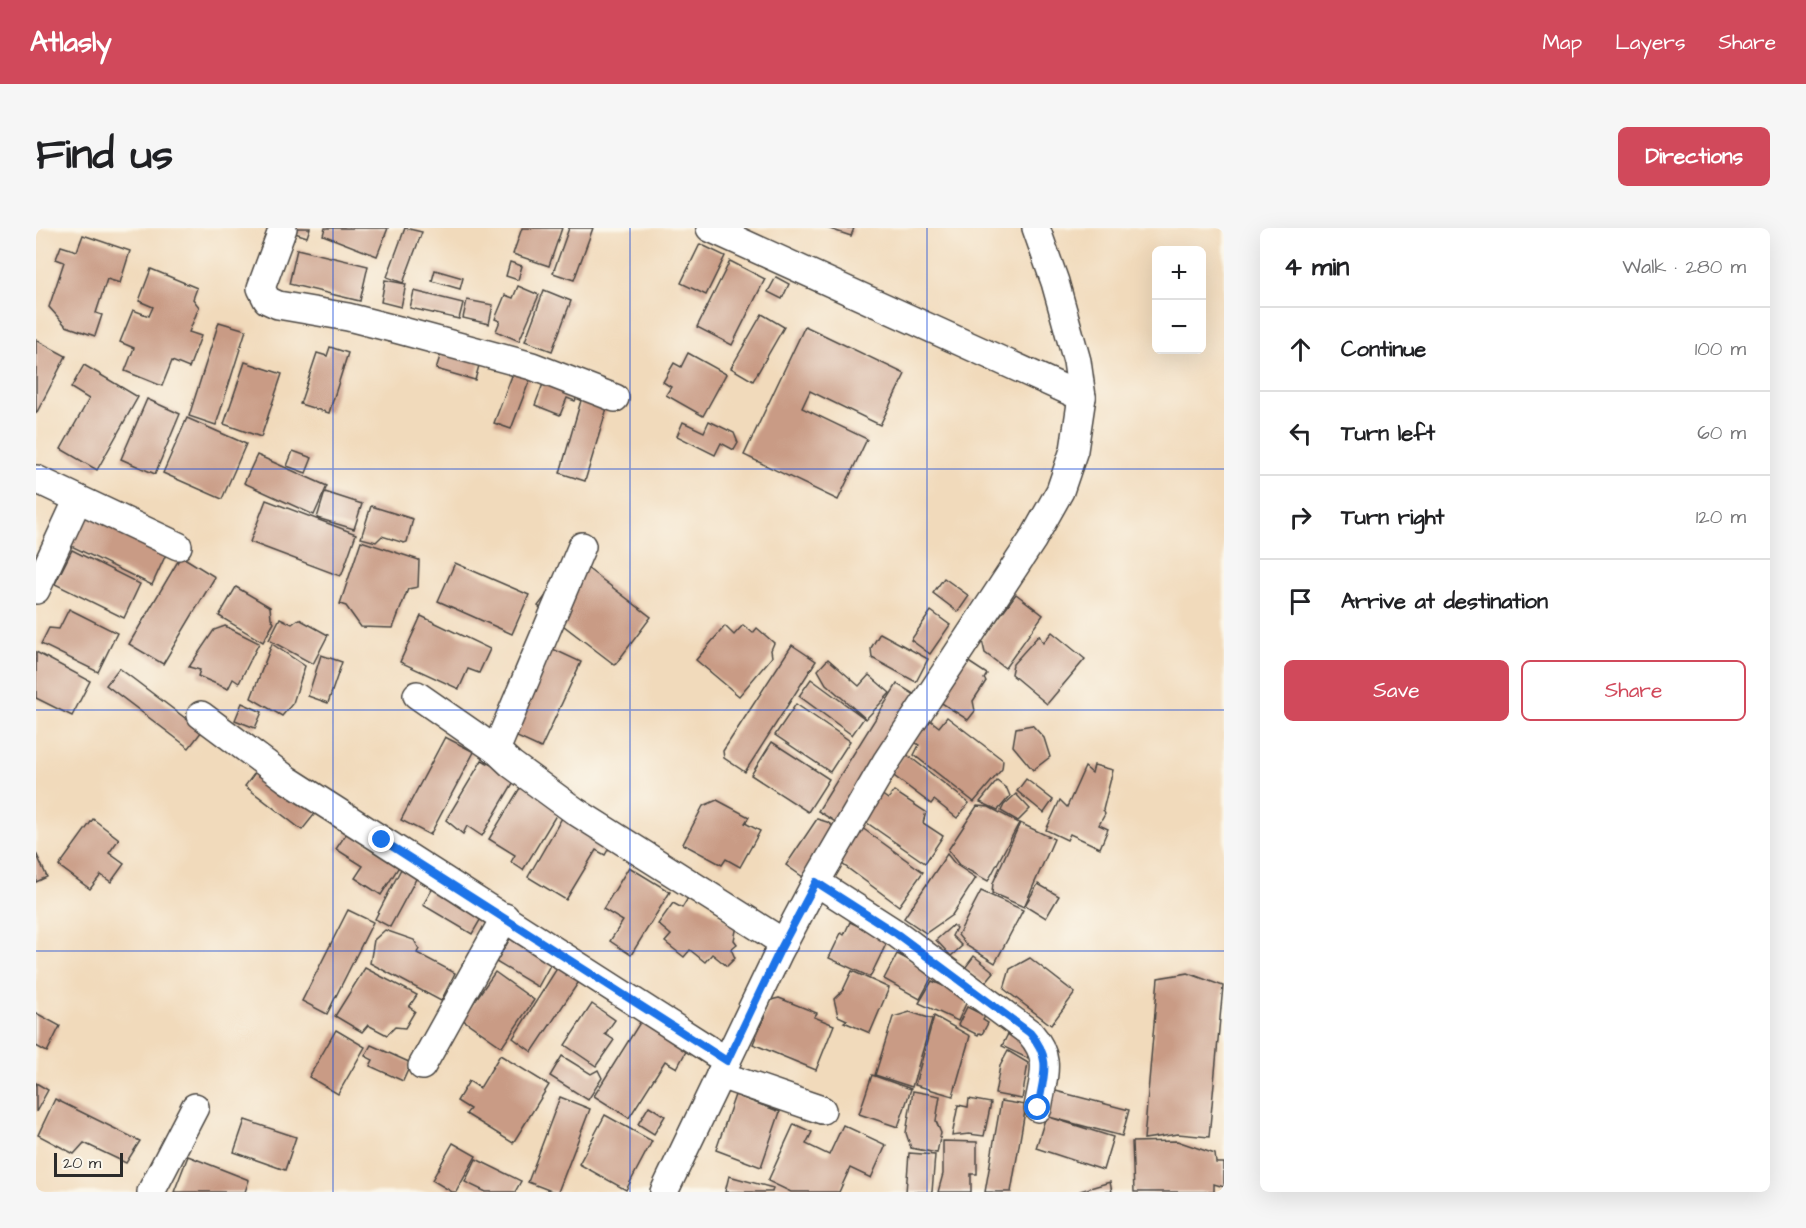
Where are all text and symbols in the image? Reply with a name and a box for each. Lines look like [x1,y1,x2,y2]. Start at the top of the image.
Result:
text: Atlasly [30,23,112,62]
text: Map [1542,28,1582,57]
text: Layers [1615,28,1685,57]
text: Share [1718,28,1776,57]
text: Find us [36,127,173,185]
button: Directions [1618,127,1770,186]
map controls [1152,246,1206,354]
button: + [1152,246,1206,300]
text: 4 min [1284,249,1349,285]
text: Walk · 280 m [1622,253,1746,281]
button: − [1152,300,1206,354]
icon: ahead [1284,333,1317,366]
text: Continue [1341,334,1426,365]
text: 100 m [1695,335,1746,363]
icon: left [1284,417,1317,450]
text: Turn left [1341,418,1435,449]
text: 60 m [1697,419,1746,447]
icon: right [1284,501,1317,534]
text: Turn right [1341,502,1444,533]
text: 120 m [1696,503,1746,531]
icon: arrive [1284,585,1317,618]
text: Arrive at destination [1341,586,1548,617]
button: Save [1284,660,1509,721]
button: Share [1521,660,1746,721]
route end [368,826,394,852]
route start [1024,1094,1050,1120]
scale bar [54,1150,123,1178]
text: 20 m [63,1152,101,1174]

